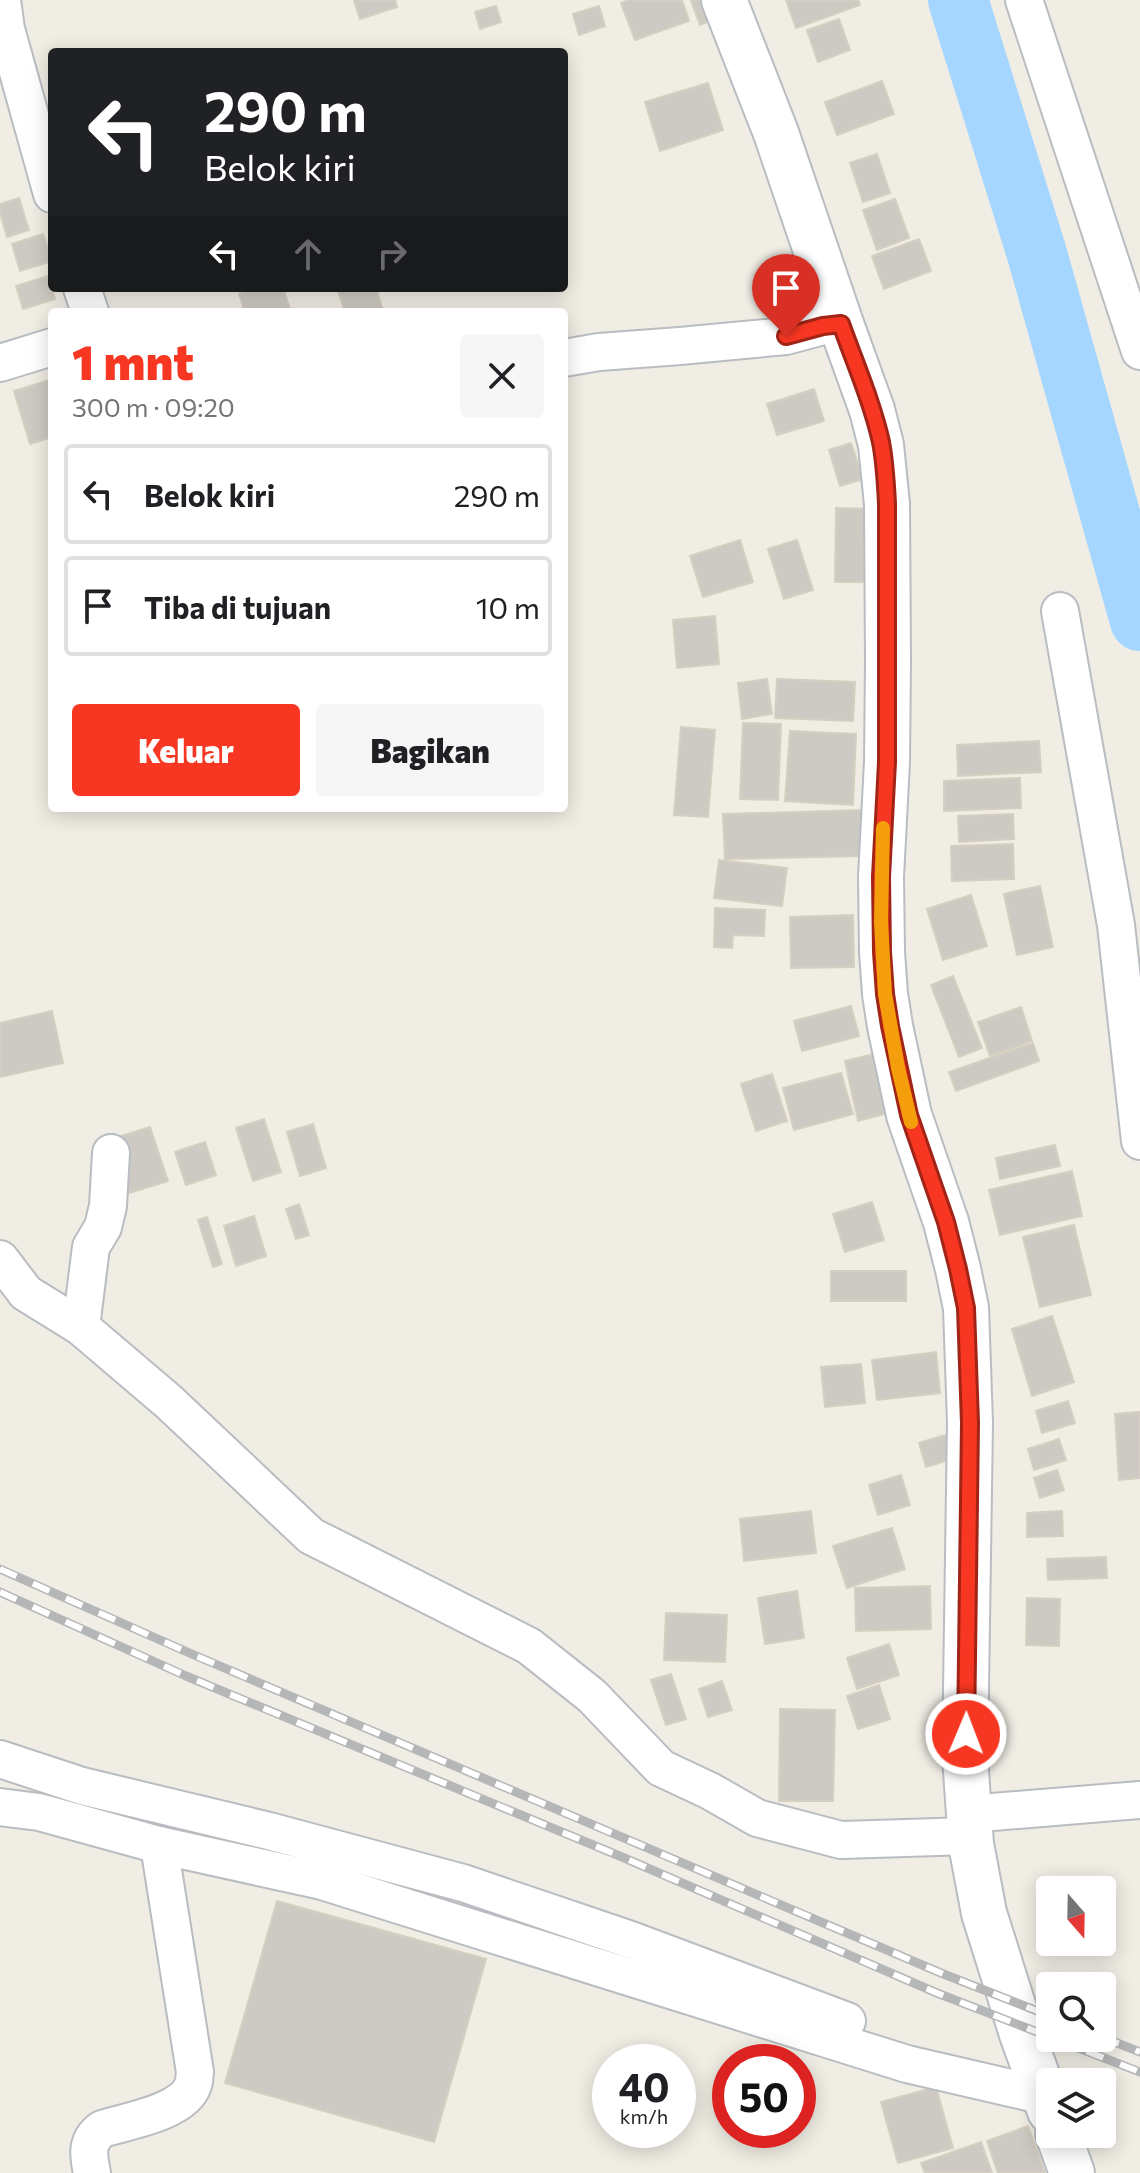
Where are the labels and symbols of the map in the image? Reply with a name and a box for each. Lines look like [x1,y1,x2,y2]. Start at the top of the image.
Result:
pin [752,254,820,336]
position arrow [924,1692,1008,1776]
north arrow [1036,1876,1116,1956]
speed limit sign: 50 [712,2044,816,2148]

